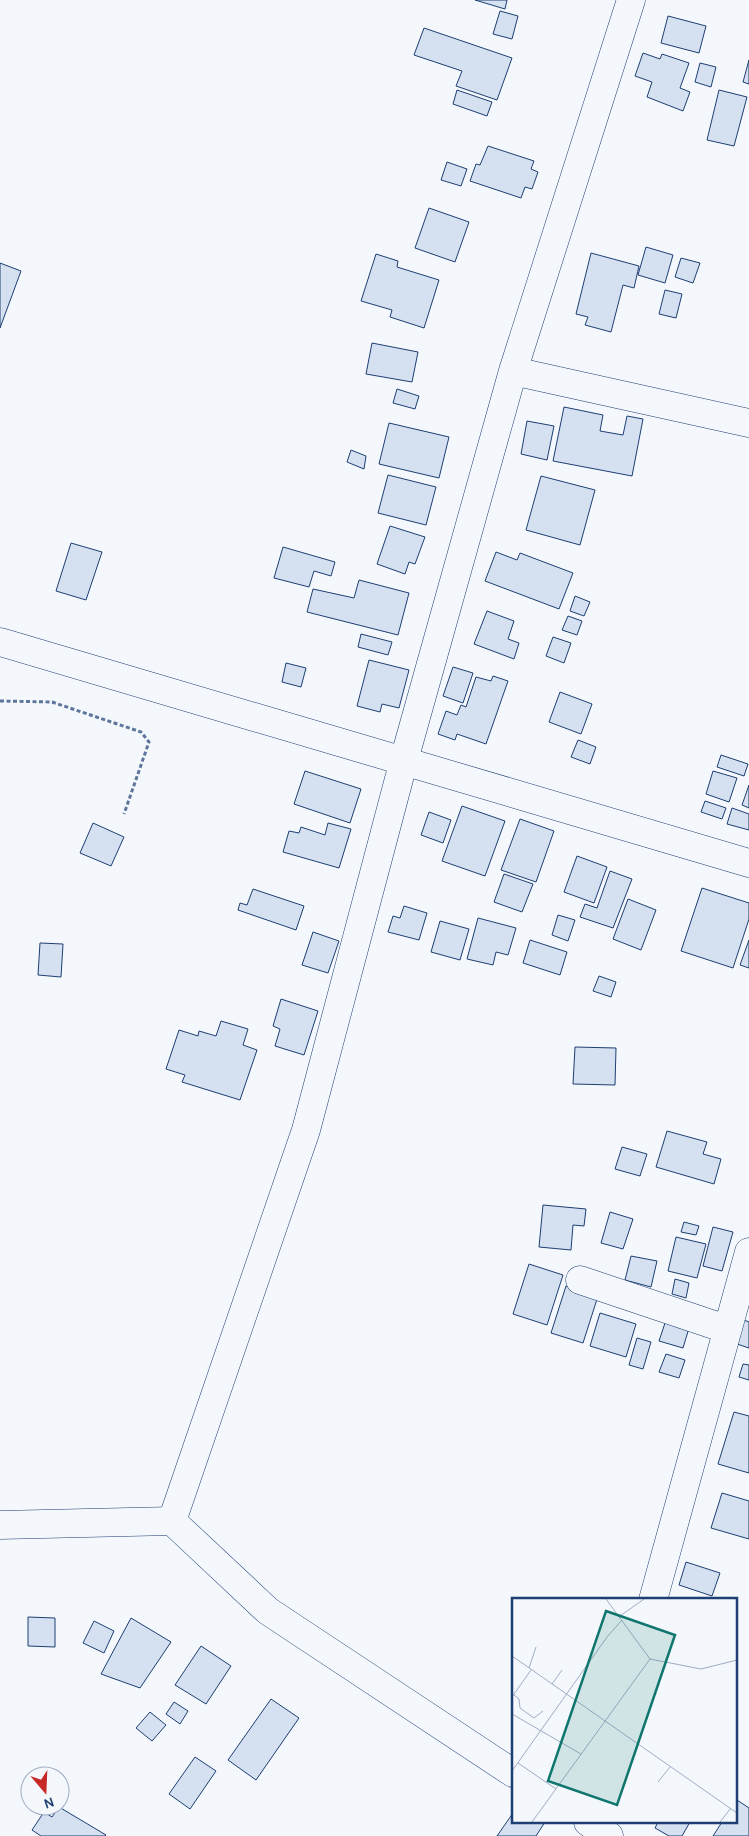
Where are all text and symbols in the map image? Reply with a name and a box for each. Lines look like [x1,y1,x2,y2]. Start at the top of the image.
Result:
inset map [512,1598,736,1824]
north arrow [20,1766,70,1816]
text: N [42,1793,57,1812]

